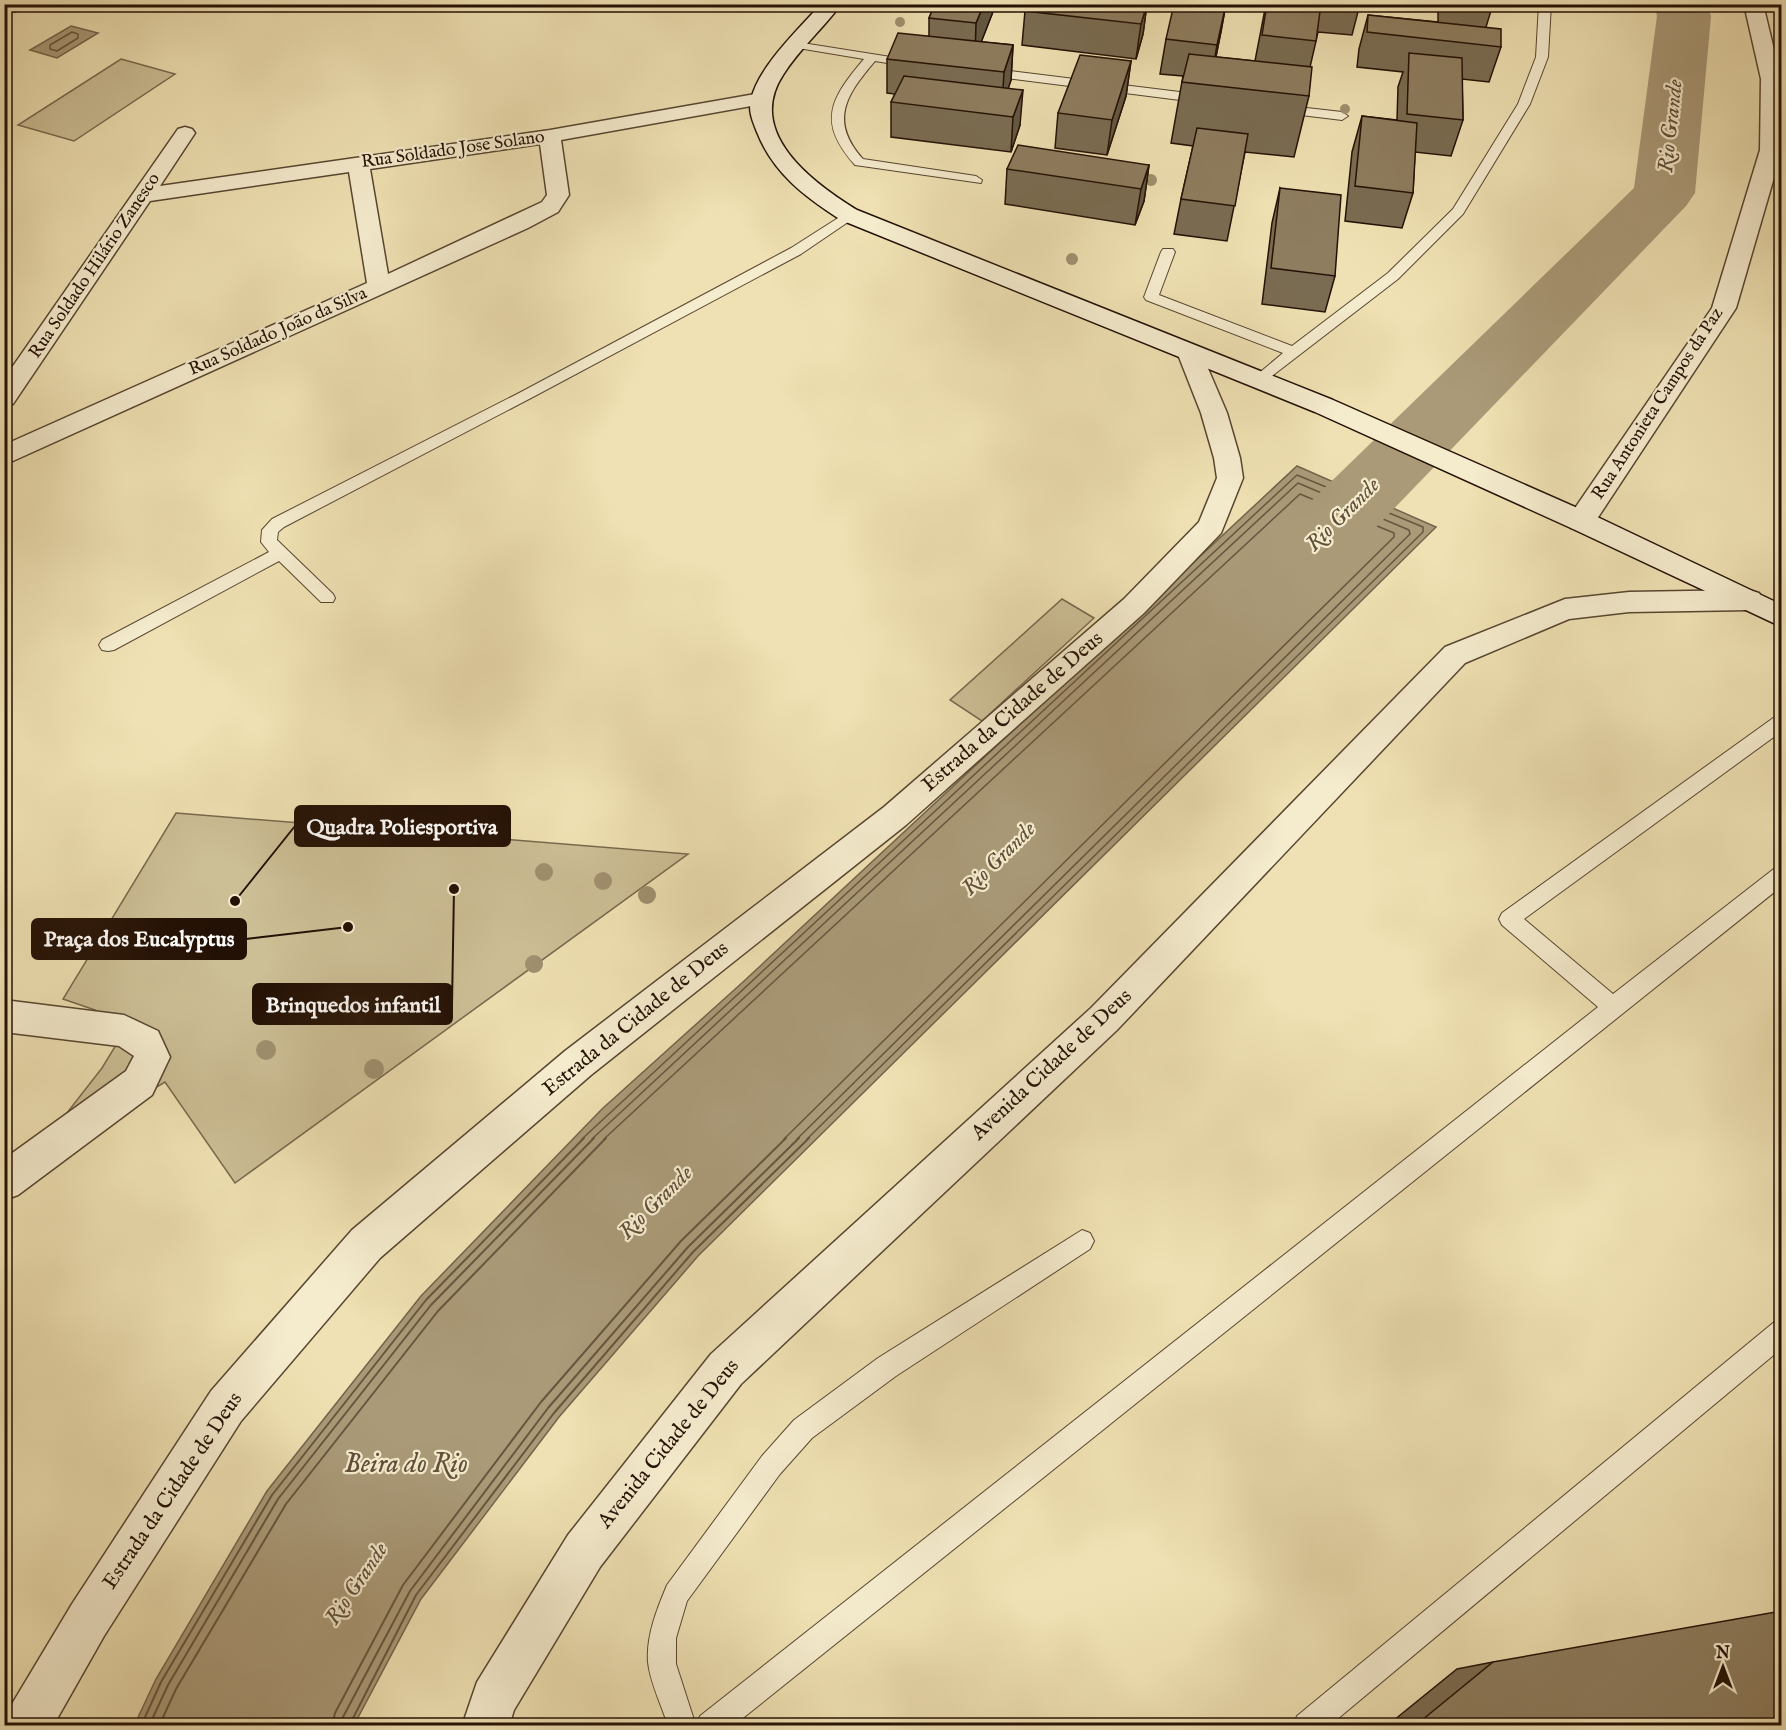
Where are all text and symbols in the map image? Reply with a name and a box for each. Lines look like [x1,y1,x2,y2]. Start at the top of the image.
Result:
water label: Rio Grande [1652,77,1690,174]
street label: Rua Soldado Jose Solano [360,126,546,174]
street label: Rua Soldado Hilário Zanesco [24,169,166,363]
street label: Rua Soldado João da Silva [185,282,371,382]
street label: Rua Antonieta Campos da Paz [1587,304,1729,504]
water label: Rio Grande [1300,472,1386,558]
street label: Estrada da Cidade de Deus [917,626,1109,798]
callout: Quadra Poliesportiva [295,806,510,846]
text: Quadra Poliesportiva [306,814,498,842]
water label: Rio Grande [956,816,1042,902]
callout: Praça dos Eucalyptus [32,919,246,959]
text: Praça dos Eucalyptus [44,926,235,954]
street label: Estrada da Cidade de Deus [537,936,735,1102]
street label: Avenida Cidade de Deus [965,983,1138,1147]
callout: Brinquedos infantil [253,984,452,1024]
text: Brinquedos infantil [266,992,441,1020]
water label: Rio Grande [613,1160,699,1246]
street label: Avenida Cidade de Deus [592,1354,746,1535]
street label: Estrada da Cidade de Deus [97,1387,249,1595]
water label: Beira do Rio [344,1448,468,1482]
water label: Rio Grande [319,1537,395,1631]
north arrow [1693,1637,1753,1697]
text: N [1715,1644,1730,1664]

